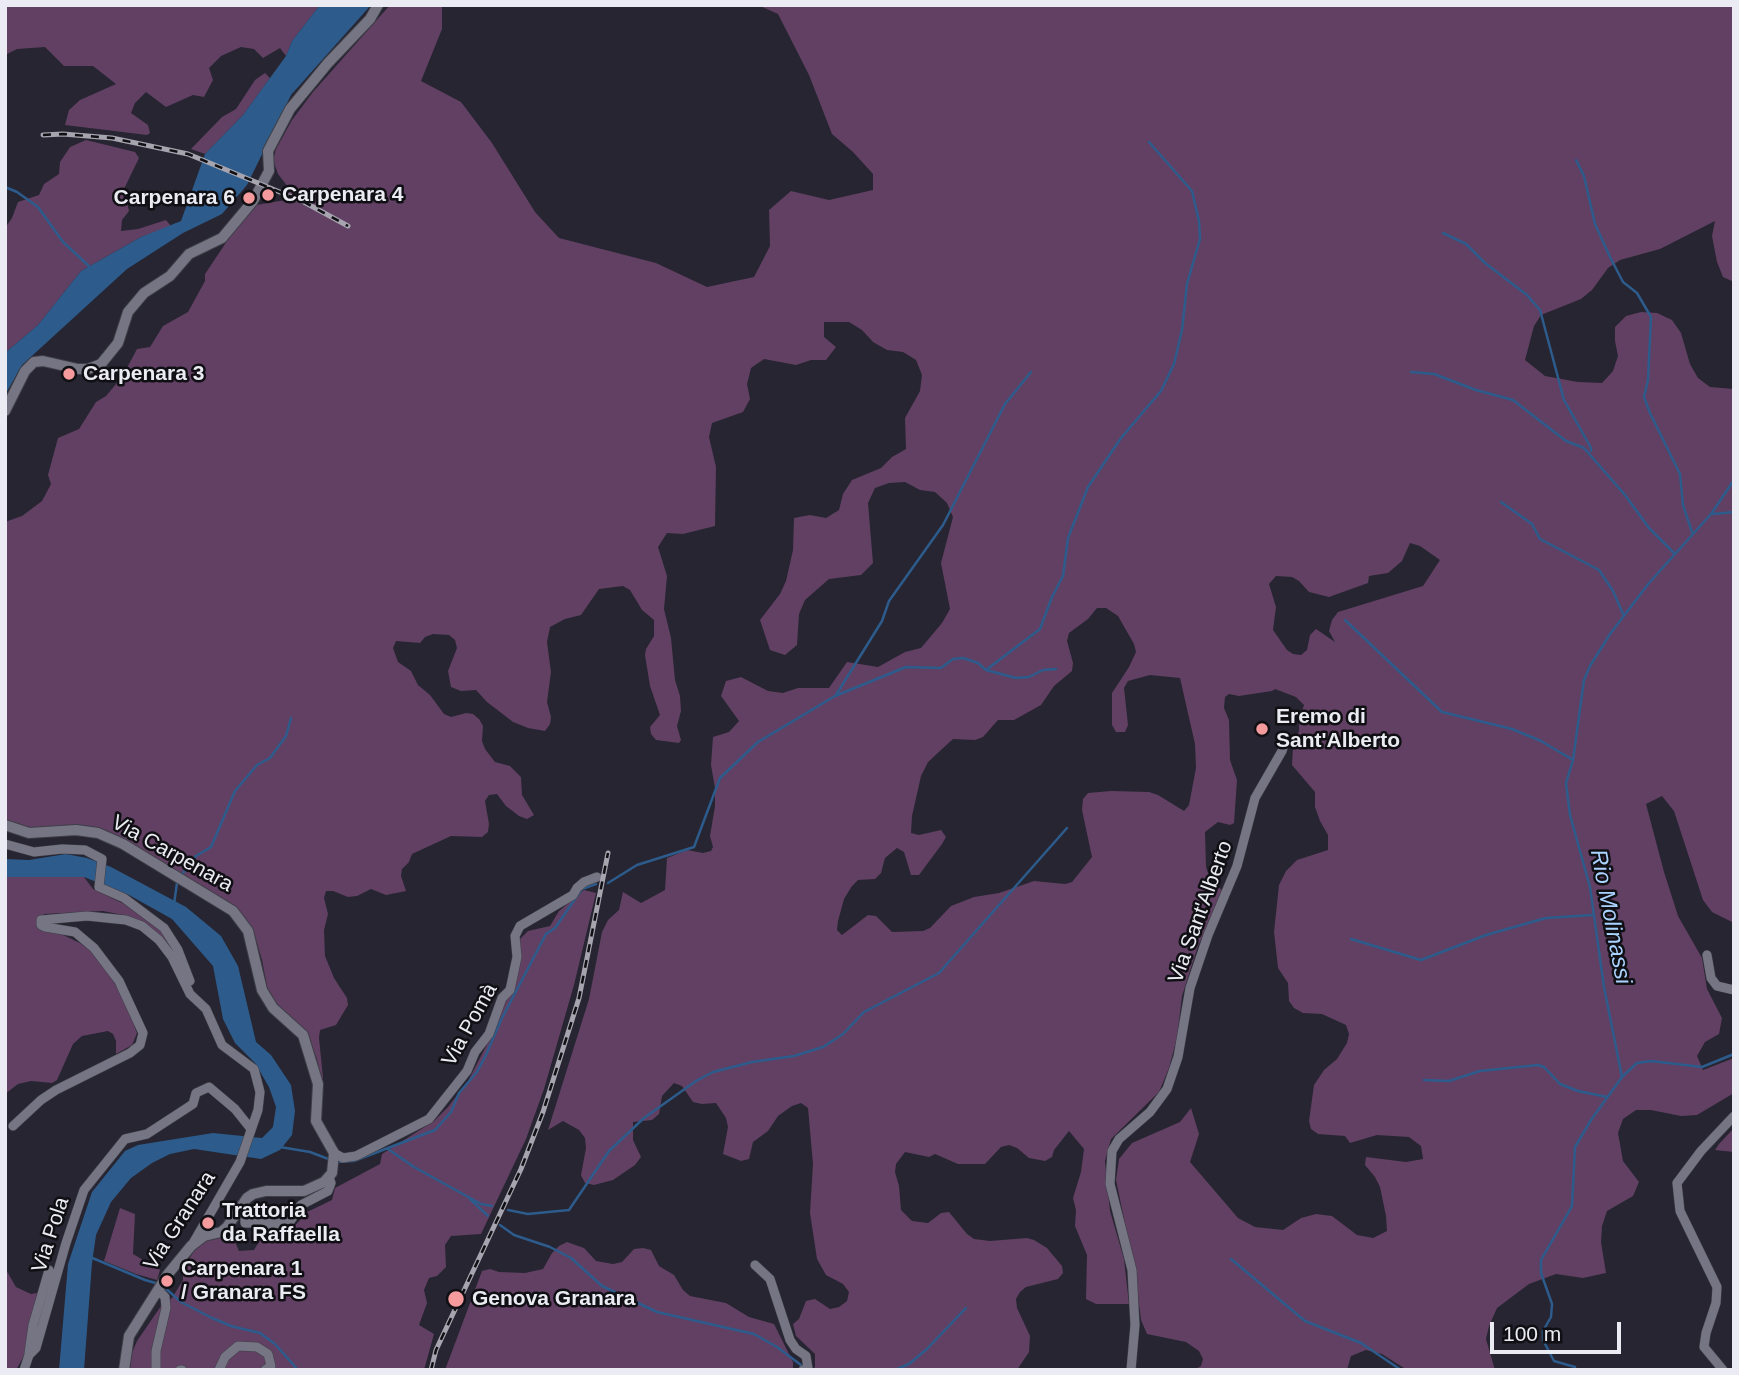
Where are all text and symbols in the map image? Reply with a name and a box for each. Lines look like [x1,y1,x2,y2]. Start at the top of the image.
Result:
place label: Carpenara 4 [282,182,403,208]
place label: Carpenara 6 [114,185,235,211]
marker: Carpenara 4 [260,187,276,203]
marker: Carpenara 6 [241,190,257,206]
place label: Carpenara 3 [83,361,204,387]
marker: Carpenara 3 [61,366,77,382]
place label: Eremo di Sant'Alberto [1276,704,1400,754]
marker: Eremo di Sant'Alberto [1254,721,1270,737]
street label: Via Carpenara [107,810,237,898]
street label: Via Sant'Alberto [1164,837,1238,987]
water label: Rio Molinassi [1583,847,1637,987]
street label: Via Pomà [437,979,503,1071]
street label: Via Granara [139,1167,221,1275]
street label: Via Pola [27,1194,75,1276]
place label: Trattoria da Raffaella [222,1198,340,1248]
marker: Trattoria da Raffaella [200,1215,216,1231]
place label: Carpenara 1 / Granara FS [181,1256,306,1306]
marker: Carpenara 1 / Granara FS [159,1273,175,1289]
place label: Genova Granara [472,1286,635,1312]
marker: Genova Granara [446,1289,466,1309]
scale bar [1494,1308,1625,1352]
text: 100 m [1503,1322,1561,1345]

